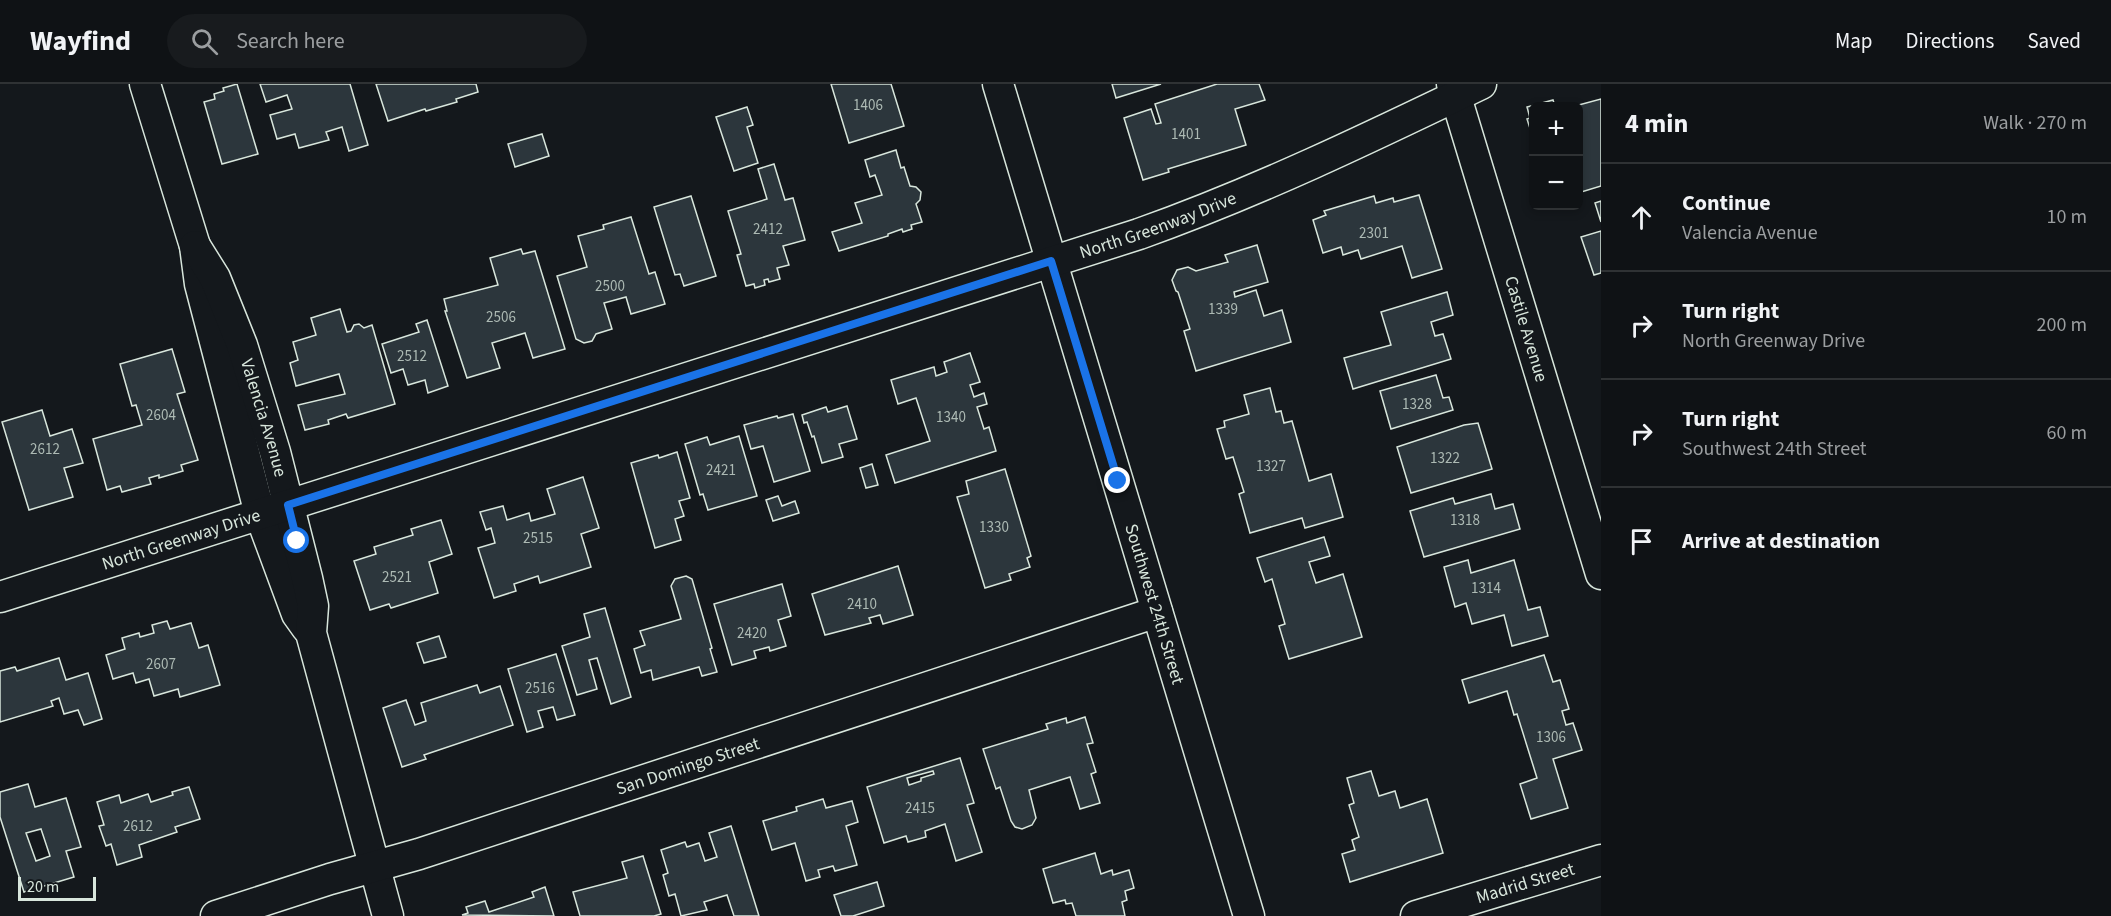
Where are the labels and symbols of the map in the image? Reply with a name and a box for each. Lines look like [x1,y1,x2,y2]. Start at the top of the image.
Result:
house number: 1406 [853,95,883,116]
house number: 1401 [1171,124,1201,145]
street label: North Greenway Drive [1076,185,1240,265]
house number: 2412 [753,219,783,240]
house number: 2301 [1359,223,1389,244]
street label: Castile Avenue [1499,273,1554,385]
house number: 2500 [595,276,625,297]
house number: 1339 [1208,299,1238,320]
house number: 2506 [486,307,516,328]
house number: 2512 [397,346,427,367]
street label: Valencia Avenue [234,356,293,480]
house number: 1328 [1402,394,1432,415]
house number: 2604 [146,405,176,426]
house number: 1340 [936,407,966,428]
house number: 2612 [30,439,60,460]
house number: 1322 [1430,448,1460,469]
house number: 1327 [1256,456,1286,477]
house number: 2421 [706,460,736,481]
route end [1104,467,1130,493]
street label: North Greenway Drive [99,502,263,576]
house number: 1318 [1450,510,1480,531]
house number: 1330 [979,517,1009,538]
street label: Southwest 24th Street [1119,521,1191,687]
route start [283,527,309,553]
house number: 2515 [523,528,553,549]
house number: 2521 [382,567,412,588]
house number: 1314 [1471,578,1501,599]
house number: 2410 [847,594,877,615]
house number: 2420 [737,623,767,644]
house number: 2607 [146,654,176,675]
house number: 2516 [525,678,555,699]
house number: 1306 [1536,727,1566,748]
street label: San Domingo Street [613,731,763,801]
house number: 2415 [905,798,935,819]
house number: 2612 [123,816,153,837]
street label: Madrid Street [1473,856,1577,910]
scale bar [18,874,96,902]

